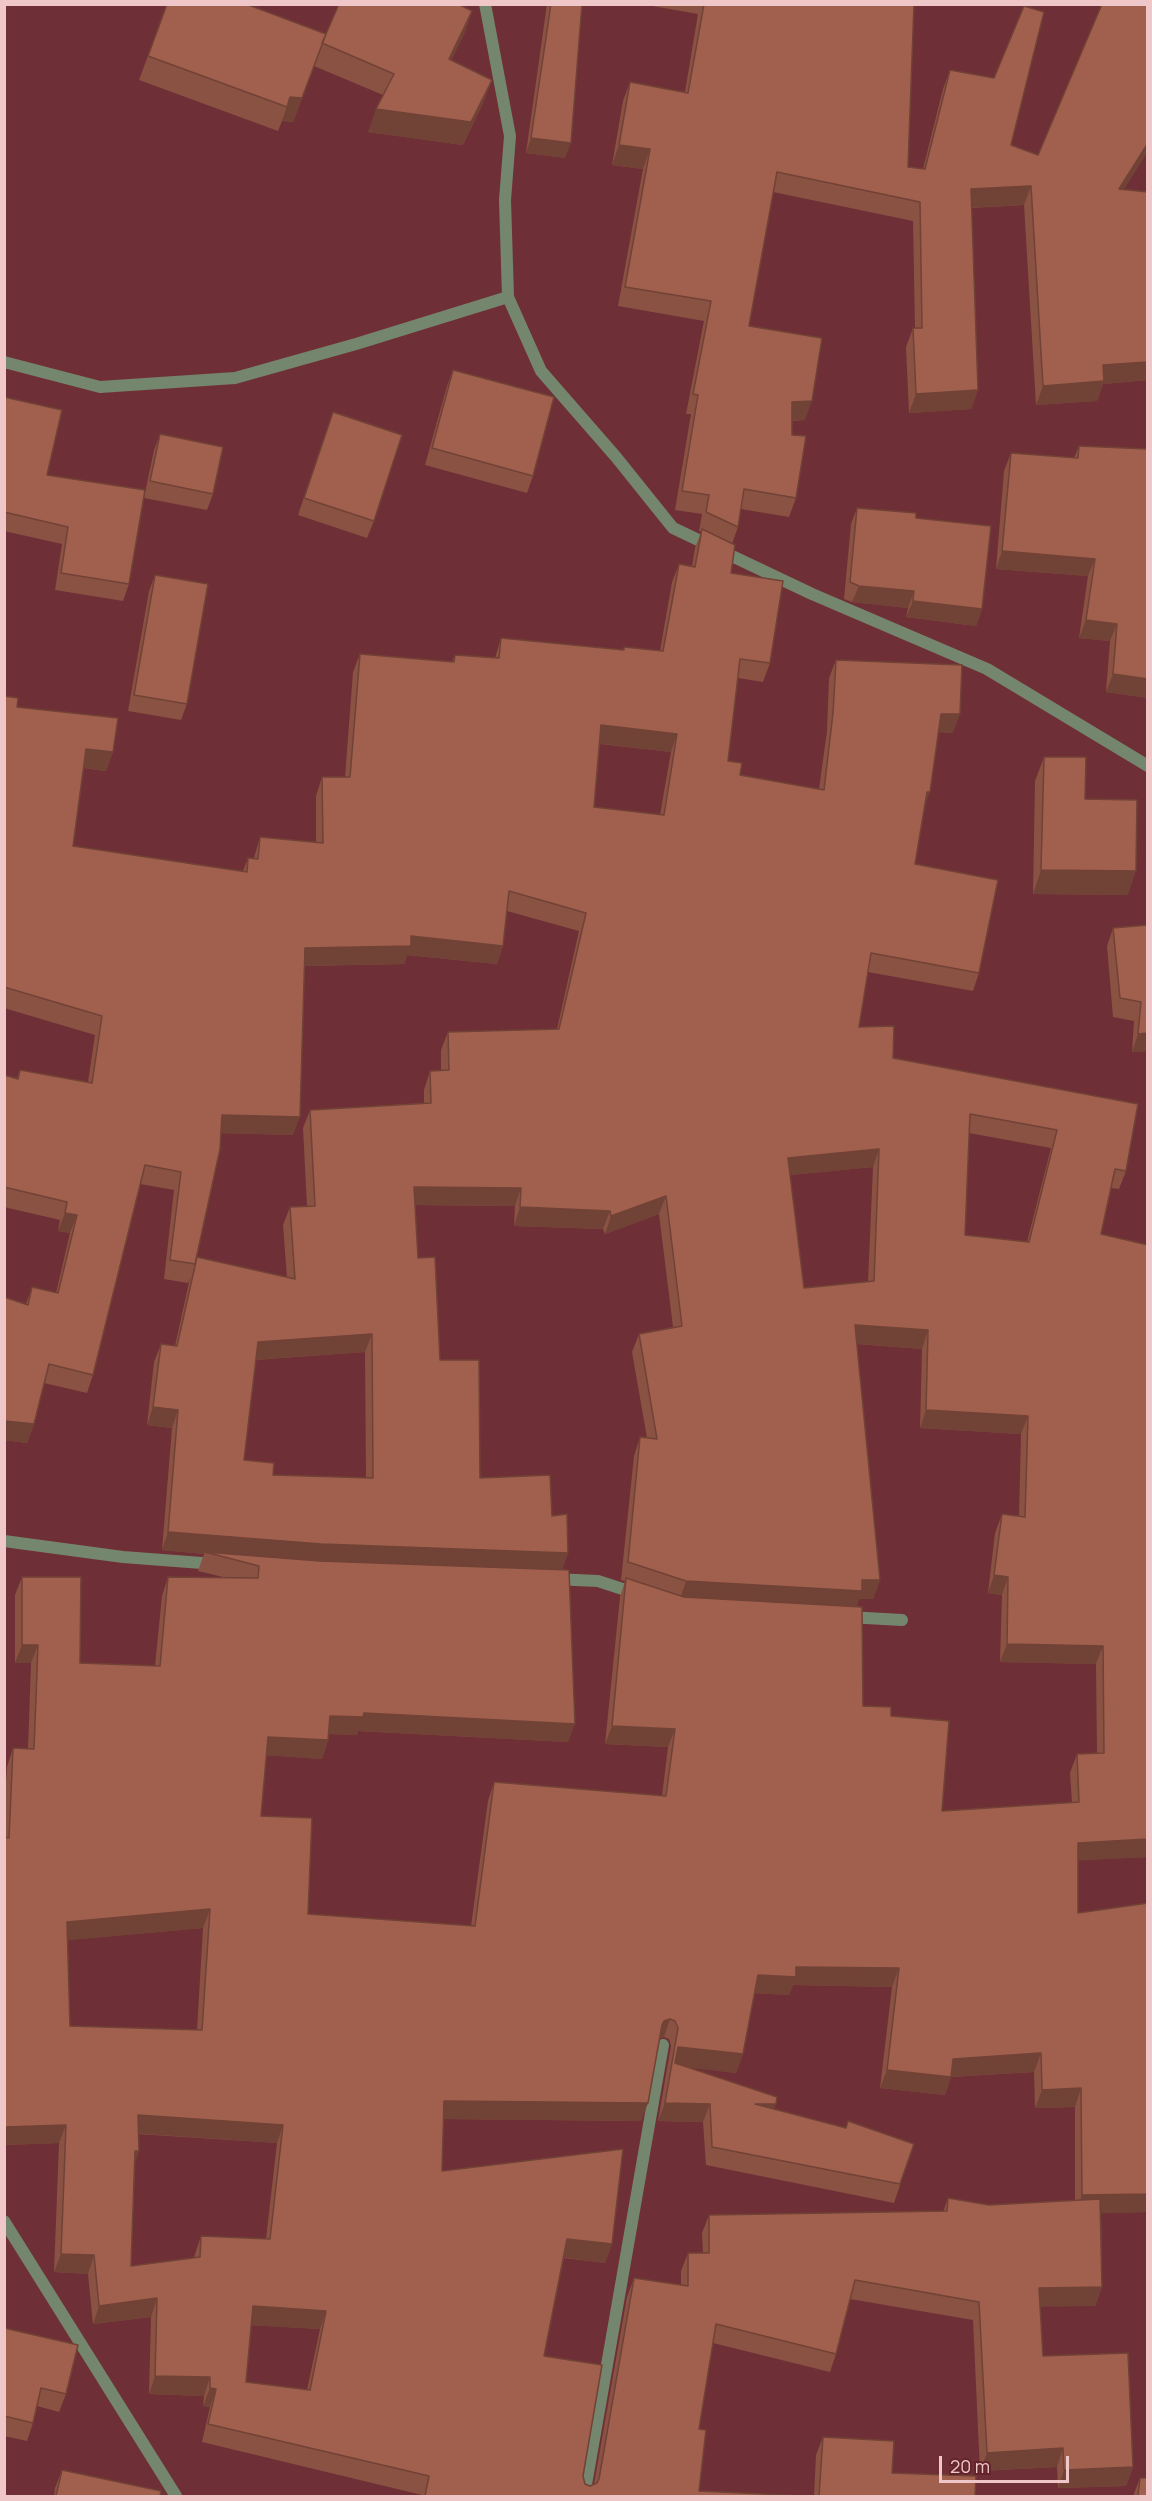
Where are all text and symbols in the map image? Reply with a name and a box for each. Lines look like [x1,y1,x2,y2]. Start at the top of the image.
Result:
scale bar [942,2444,1072,2482]
text: 20 m [950,2454,990,2478]

